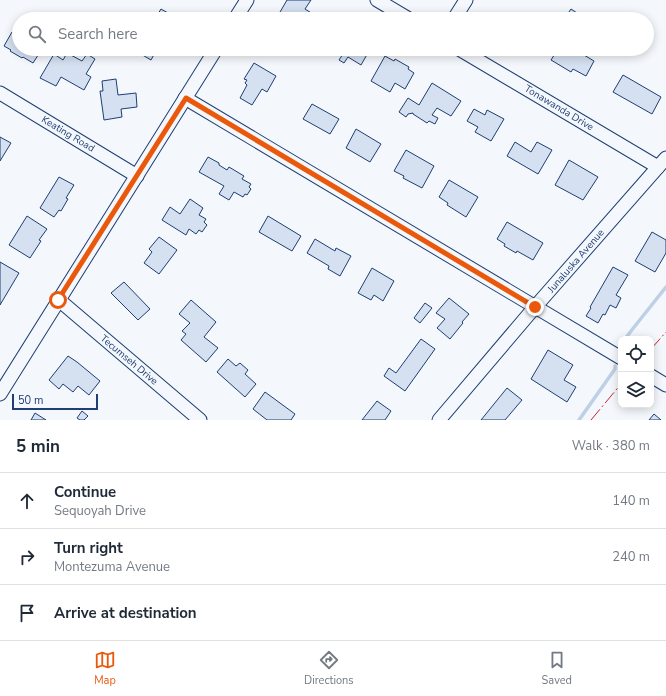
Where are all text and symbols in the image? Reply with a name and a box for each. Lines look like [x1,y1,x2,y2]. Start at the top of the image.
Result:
search box [12,12,654,56]
icon: search [26,23,48,45]
text: Search here [58,24,138,44]
street label: Tonawanda Drive [522,82,596,134]
street label: Keating Road [39,113,97,156]
street label: Junaluska Avenue [544,226,608,297]
route start [49,291,67,309]
route end [526,298,544,316]
street label: Tecumseh Drive [97,332,161,388]
map controls [618,336,654,408]
button: locate [618,336,654,372]
button: layers [618,372,654,408]
scale bar [12,392,98,411]
text: 50 m [18,393,43,408]
text: 5 min [16,435,60,458]
text: Walk · 380 m [572,437,650,455]
text: Continue [54,482,116,502]
icon: ahead [16,490,38,512]
text: 140 m [612,492,650,510]
text: Sequoyah Drive [54,502,146,520]
text: Turn right [54,538,123,558]
icon: right [16,546,38,568]
text: 240 m [612,548,650,566]
text: Montezuma Avenue [54,558,170,576]
icon: arrive [16,602,38,624]
text: Arrive at destination [54,603,197,623]
tab: Map [94,649,116,688]
tab: Directions [304,649,354,688]
tab: Saved [542,649,572,688]

